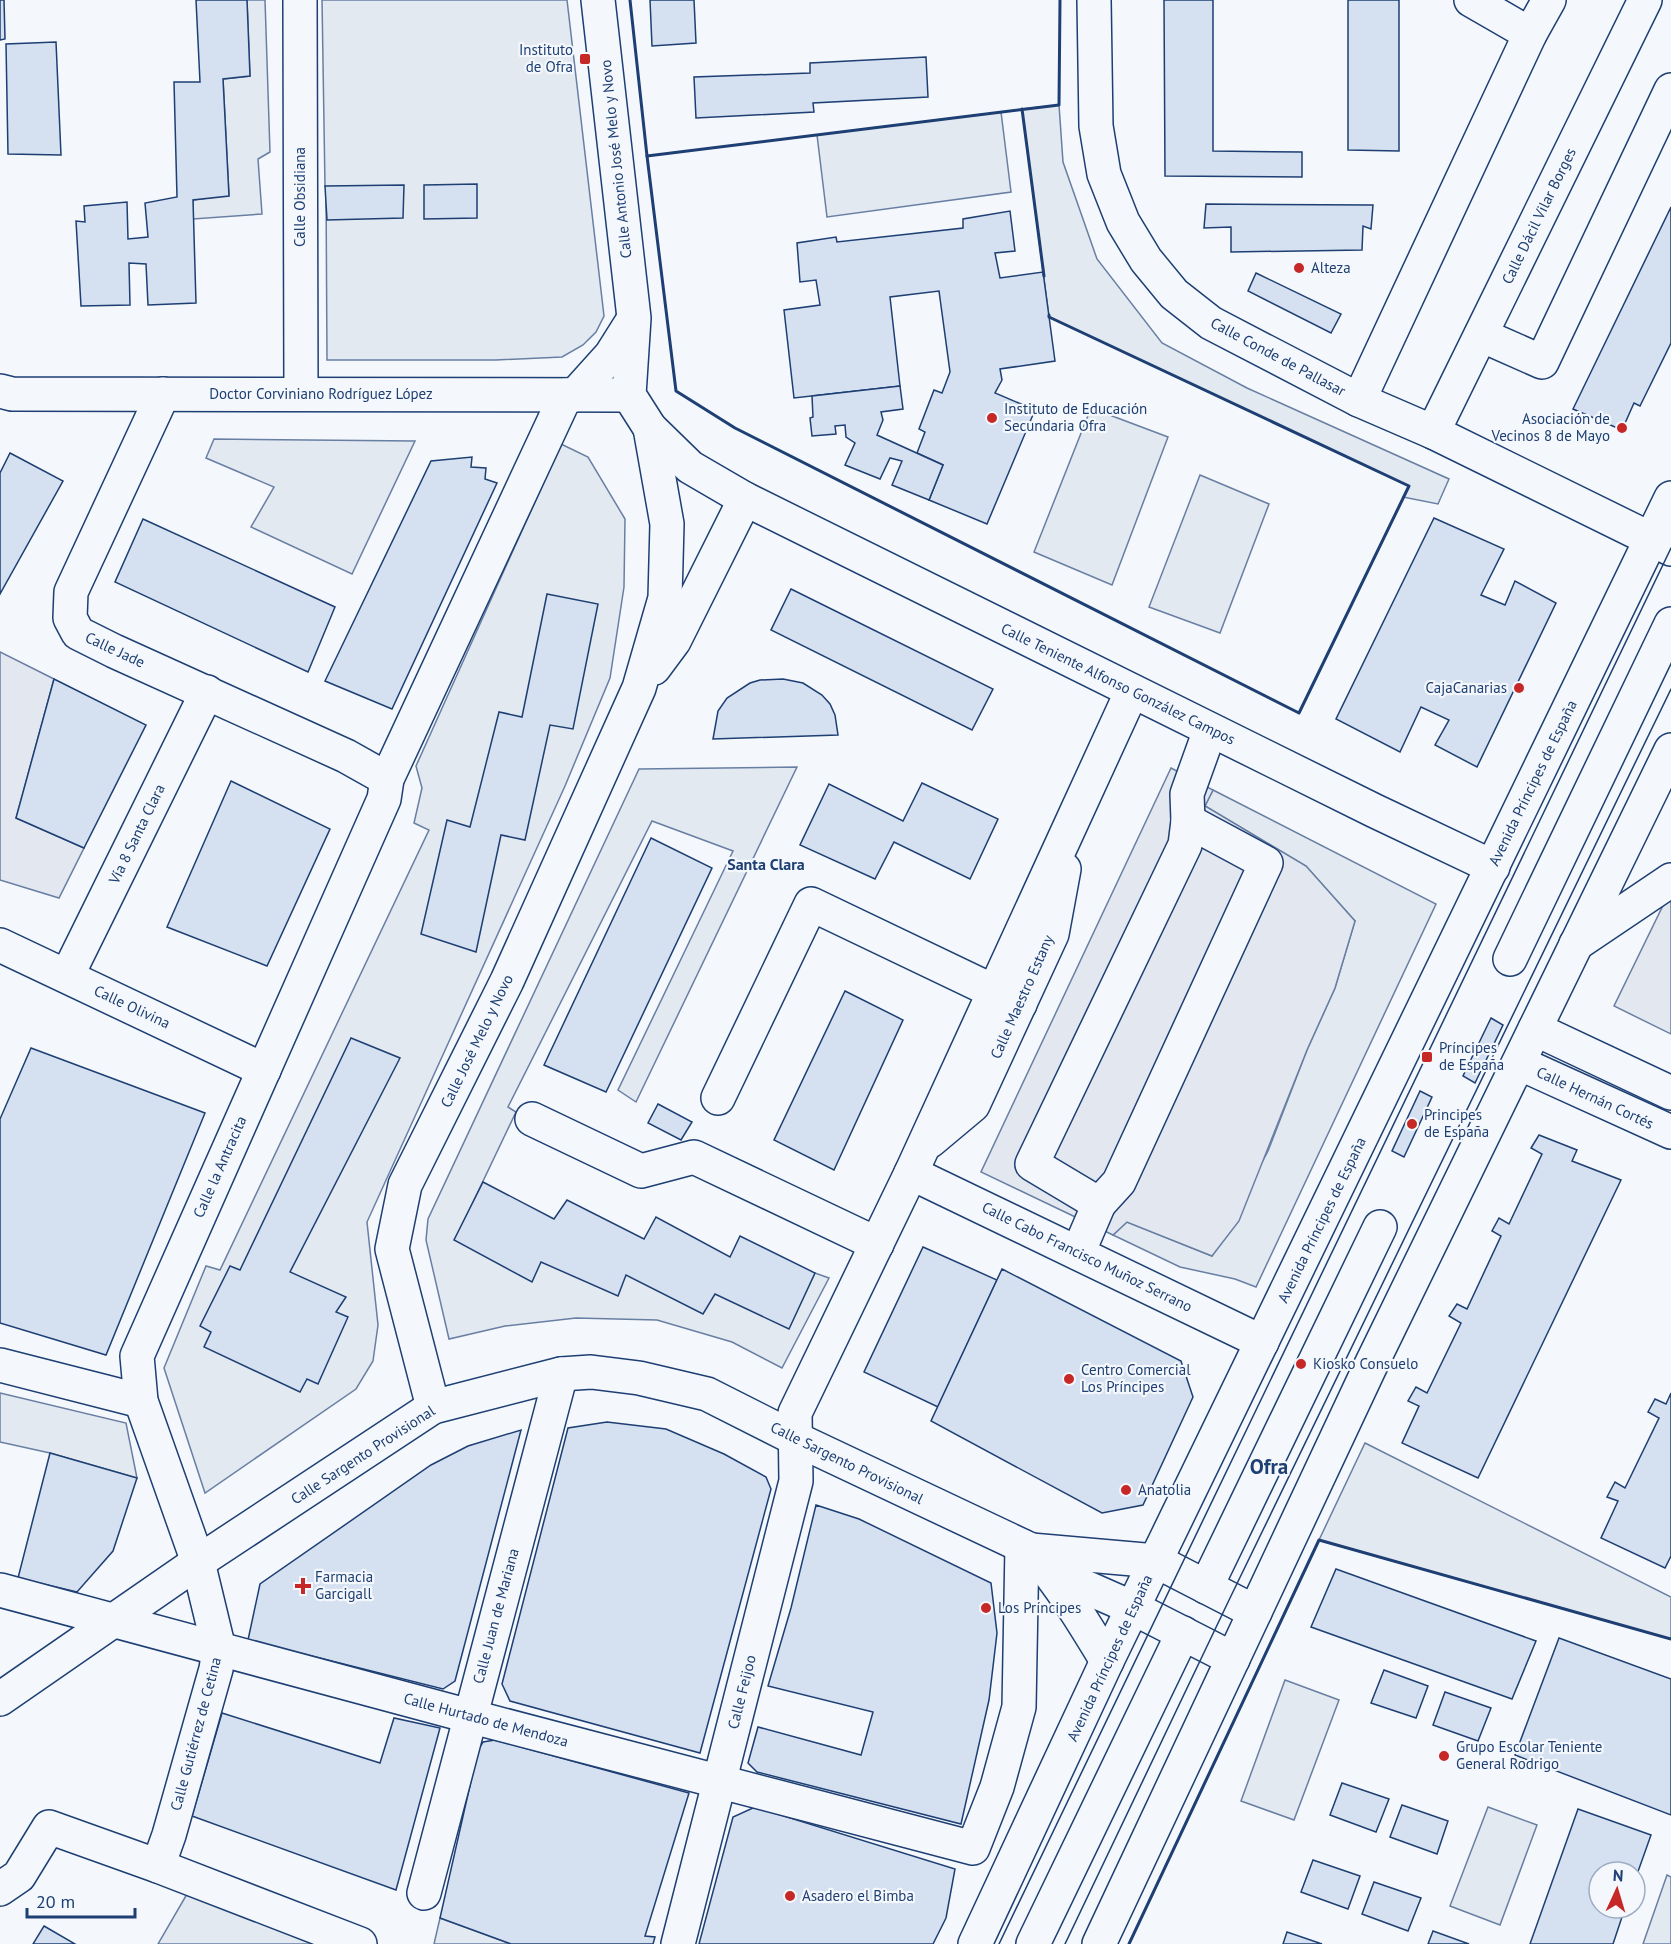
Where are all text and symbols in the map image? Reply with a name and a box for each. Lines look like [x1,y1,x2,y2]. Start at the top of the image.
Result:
place label: Instituto de Ofra [519,40,573,76]
marker: Instituto de Ofra [578,52,592,66]
street label: Calle Antonio José Melo y Novo [596,59,635,259]
street label: Calle Dácil Vilar Borges [1497,144,1580,287]
street label: Calle Obsidiana [290,147,309,247]
place label: Alteza [1311,258,1351,277]
marker: Alteza [1292,261,1306,275]
street label: Calle Conde de Pallasar [1207,313,1349,400]
street label: Doctor Corviniano Rodríguez López [209,384,433,403]
place label: Instituto de Educación Secundaria Ofra [1004,399,1147,435]
place label: Asociación de Vecinos 8 de Mayo [1490,409,1610,445]
marker: Instituto de Educación Secundaria Ofra [985,411,999,425]
marker: Asociación de Vecinos 8 de Mayo [1615,421,1629,435]
street label: Calle Teniente Alfonso González Campos [998,618,1238,749]
street label: Calle Jade [82,627,148,672]
place label: CajaCanarias [1426,678,1507,697]
marker: CajaCanarias [1512,681,1526,695]
street label: Avenida Príncipes de España [1484,697,1581,869]
street label: Vía 8 Santa Clara [104,781,169,888]
district label: Santa Clara [727,854,805,874]
street label: Calle Maestro Estany [986,932,1057,1062]
street label: Calle José Melo y Novo [436,971,517,1110]
street label: Calle Olivina [91,981,173,1032]
place label: Príncipes de España [1439,1038,1504,1074]
marker: Príncipes de España [1420,1050,1434,1064]
street label: Calle Hernán Cortés [1534,1062,1657,1133]
place label: Principes de España [1424,1105,1489,1141]
street label: Calle la Antracita [189,1113,250,1221]
marker: Principes de España [1405,1117,1419,1131]
street label: Avenida Príncipes de España [1273,1134,1370,1306]
street label: Calle Cabo Francisco Muñoz Serrano [979,1197,1196,1316]
place label: Kiosko Consuelo [1313,1354,1418,1373]
marker: Kiosko Consuelo [1294,1357,1308,1371]
place label: Centro Comercial Los Príncipes [1081,1360,1191,1396]
marker: Centro Comercial Los Príncipes [1062,1372,1076,1386]
street label: Calle Sargento Provisional [287,1401,439,1508]
street label: Calle Sargento Provisional [768,1417,927,1508]
district label: Ofra [1250,1453,1288,1480]
place label: Anatolia [1138,1480,1191,1499]
marker: Anatolia [1119,1483,1133,1497]
street label: Calle Juan de Mariana [468,1546,523,1686]
place label: Farmacia Garcigall [315,1567,373,1603]
street label: Avenida Príncipes de España [1062,1571,1157,1744]
marker: Farmacia Garcigall [296,1579,310,1593]
place label: Los Príncipes [998,1598,1081,1617]
marker: Los Príncipes [979,1601,993,1615]
street label: Calle Feijoo [723,1653,760,1731]
street label: Calle Gutiérrez de Cetina [166,1655,225,1813]
street label: Calle Hurtado de Mendoza [402,1688,571,1751]
place label: Grupo Escolar Teniente General Rodrigo [1456,1737,1602,1773]
marker: Grupo Escolar Teniente General Rodrigo [1437,1749,1451,1763]
north arrow [1587,1860,1647,1920]
text: N [1612,1865,1624,1885]
scale bar [27,1881,135,1919]
place label: Asadero el Bimba [802,1886,914,1905]
marker: Asadero el Bimba [783,1889,797,1903]
text: 20 m [36,1890,75,1913]

